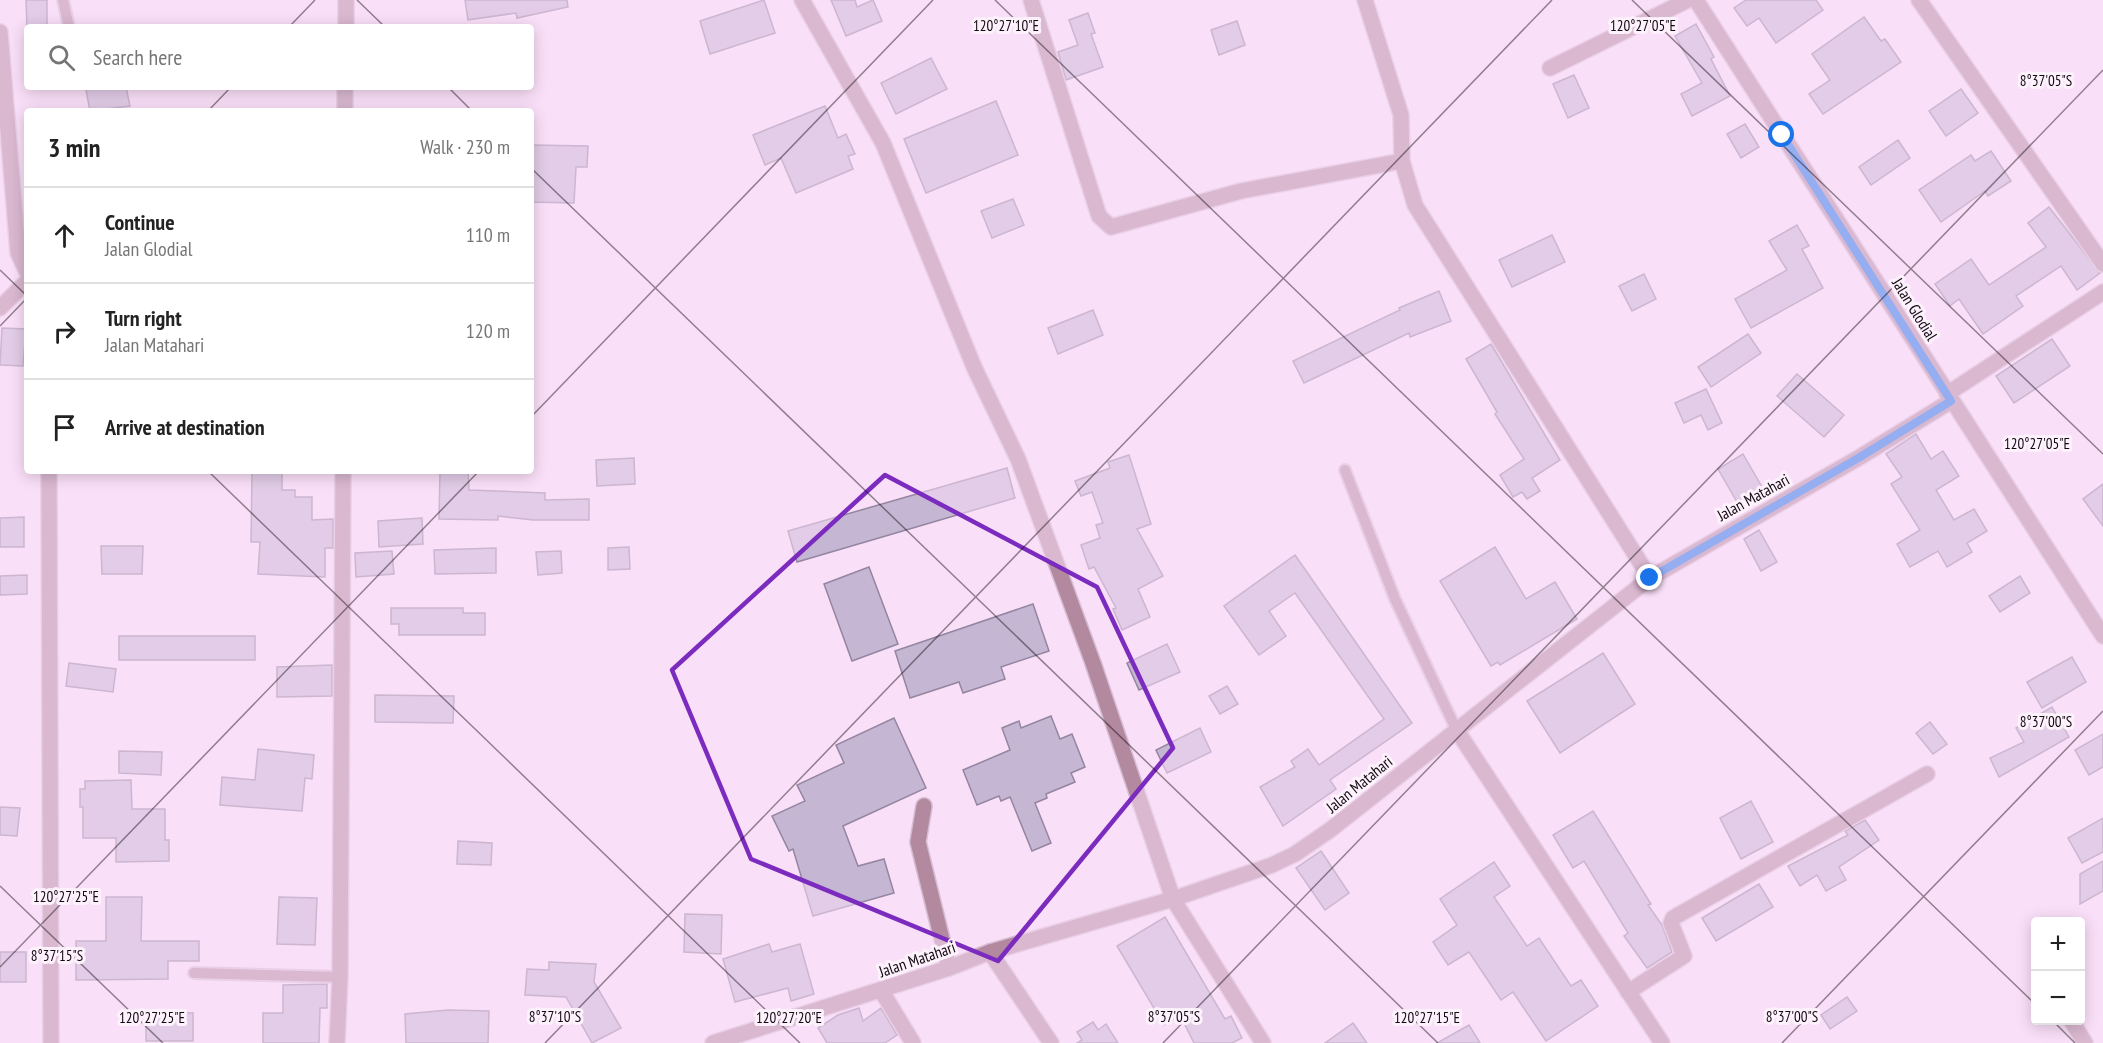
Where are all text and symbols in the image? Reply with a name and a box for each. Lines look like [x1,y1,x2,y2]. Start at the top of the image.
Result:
text: 120°27'10"E [973,16,1039,35]
text: 120°27'05"E [1610,16,1676,35]
search box [24,24,534,90]
icon: search [45,41,78,74]
text: Search here [93,43,182,71]
text: 8°37'05"S [2020,71,2072,90]
route start [1768,121,1794,147]
text: 3 min [48,131,101,164]
text: Walk · 230 m [420,134,510,160]
text: Continue [105,208,175,236]
icon: ahead [48,219,81,252]
text: 110 m [466,222,510,248]
text: Jalan Glodial [105,236,192,262]
street label: Jalan Glodial [1887,273,1942,344]
text: Turn right [105,304,182,332]
icon: right [48,315,81,348]
text: 120 m [466,318,510,344]
text: Jalan Matahari [105,332,204,358]
icon: arrive [48,411,81,444]
text: Arrive at destination [105,413,265,441]
text: 120°27'05"E [2004,434,2070,453]
street label: Jalan Matahari [1713,469,1793,526]
route end [1636,564,1662,590]
text: 8°37'00"S [2020,712,2072,731]
street label: Jalan Matahari [1321,751,1396,817]
text: 120°27'25"E [33,887,99,906]
map controls [2031,917,2085,1025]
button: + [2031,917,2085,971]
street label: Jalan Matahari [875,937,958,982]
text: 8°37'15"S [31,946,83,965]
button: − [2031,971,2085,1025]
text: 8°37'10"S [529,1007,581,1026]
text: 8°37'05"S [1148,1007,1200,1026]
text: 8°37'00"S [1766,1007,1818,1026]
text: 120°27'25"E [119,1008,185,1027]
text: 120°27'20"E [756,1008,822,1027]
text: 120°27'15"E [1394,1008,1460,1027]

